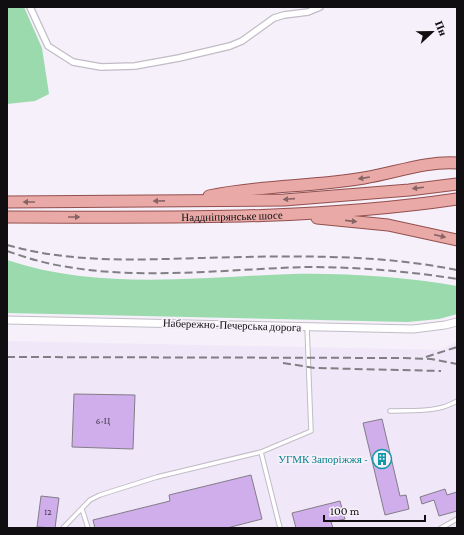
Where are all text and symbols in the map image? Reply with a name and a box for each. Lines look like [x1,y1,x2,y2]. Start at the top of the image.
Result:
north arrow [412,12,452,52]
text: Пн [433,19,450,38]
one-way arrow [358,175,370,181]
one-way arrow [412,185,424,192]
one-way arrow [283,196,295,203]
one-way arrow [152,198,165,204]
one-way arrow [22,199,35,205]
street label: Наддніпрянське шосе [181,209,283,223]
one-way arrow [68,214,81,220]
one-way arrow [345,218,358,225]
one-way arrow [434,233,447,239]
street label: Набережно-Печерська дорога [163,317,302,333]
house number: 6-Ц [96,416,111,426]
building icon: УГМК Запоріжжя - [371,448,393,470]
place label: УГМК Запоріжжя - [278,453,368,465]
scale bar [324,497,425,523]
text: 100 m [330,504,360,518]
house number: 12 [44,507,52,517]

